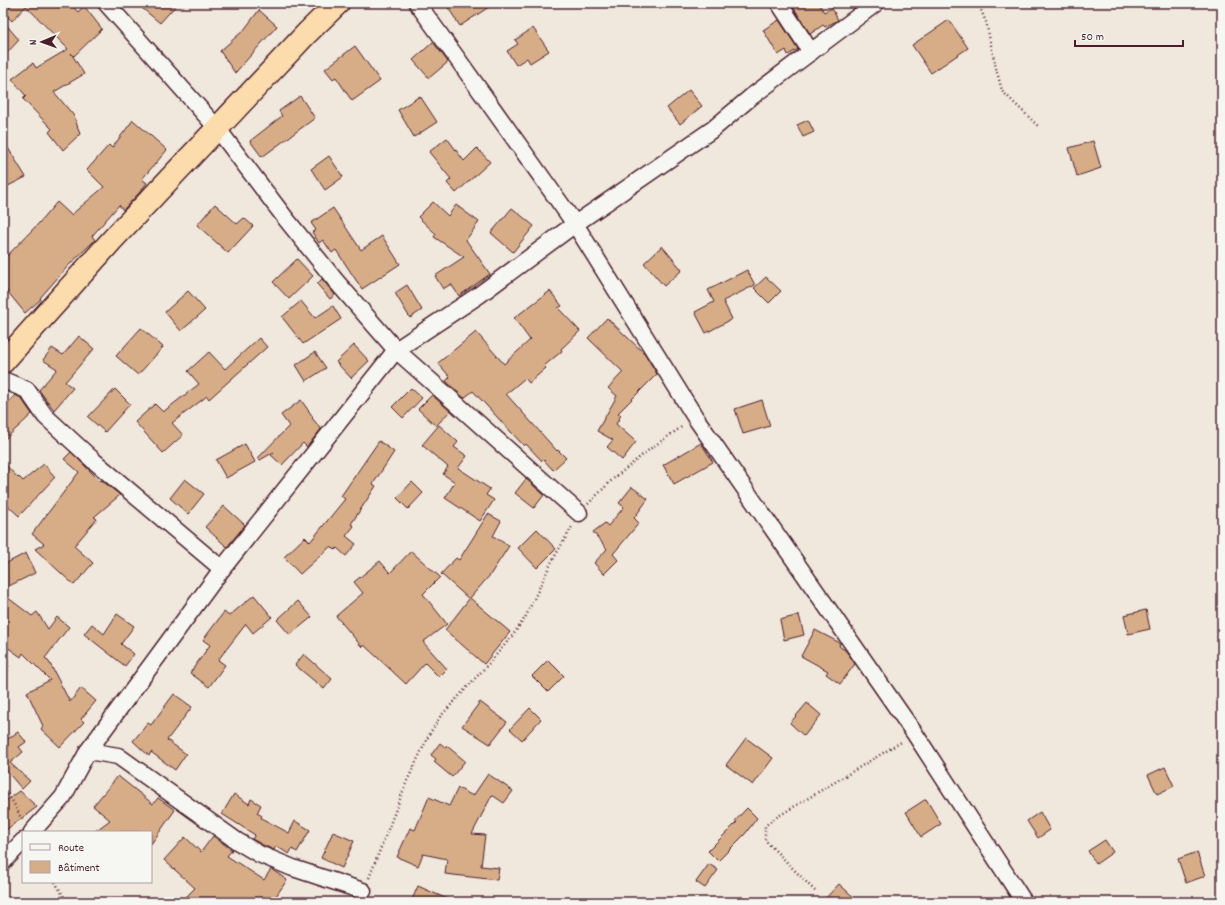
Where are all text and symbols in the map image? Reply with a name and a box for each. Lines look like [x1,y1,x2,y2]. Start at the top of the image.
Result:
north arrow [22,22,62,62]
scale bar [1075,22,1183,48]
text: 50 m [1081,29,1104,46]
text: N [26,39,42,45]
legend [22,831,152,883]
text: Route [58,840,84,857]
text: Bâtiment [58,860,100,877]

